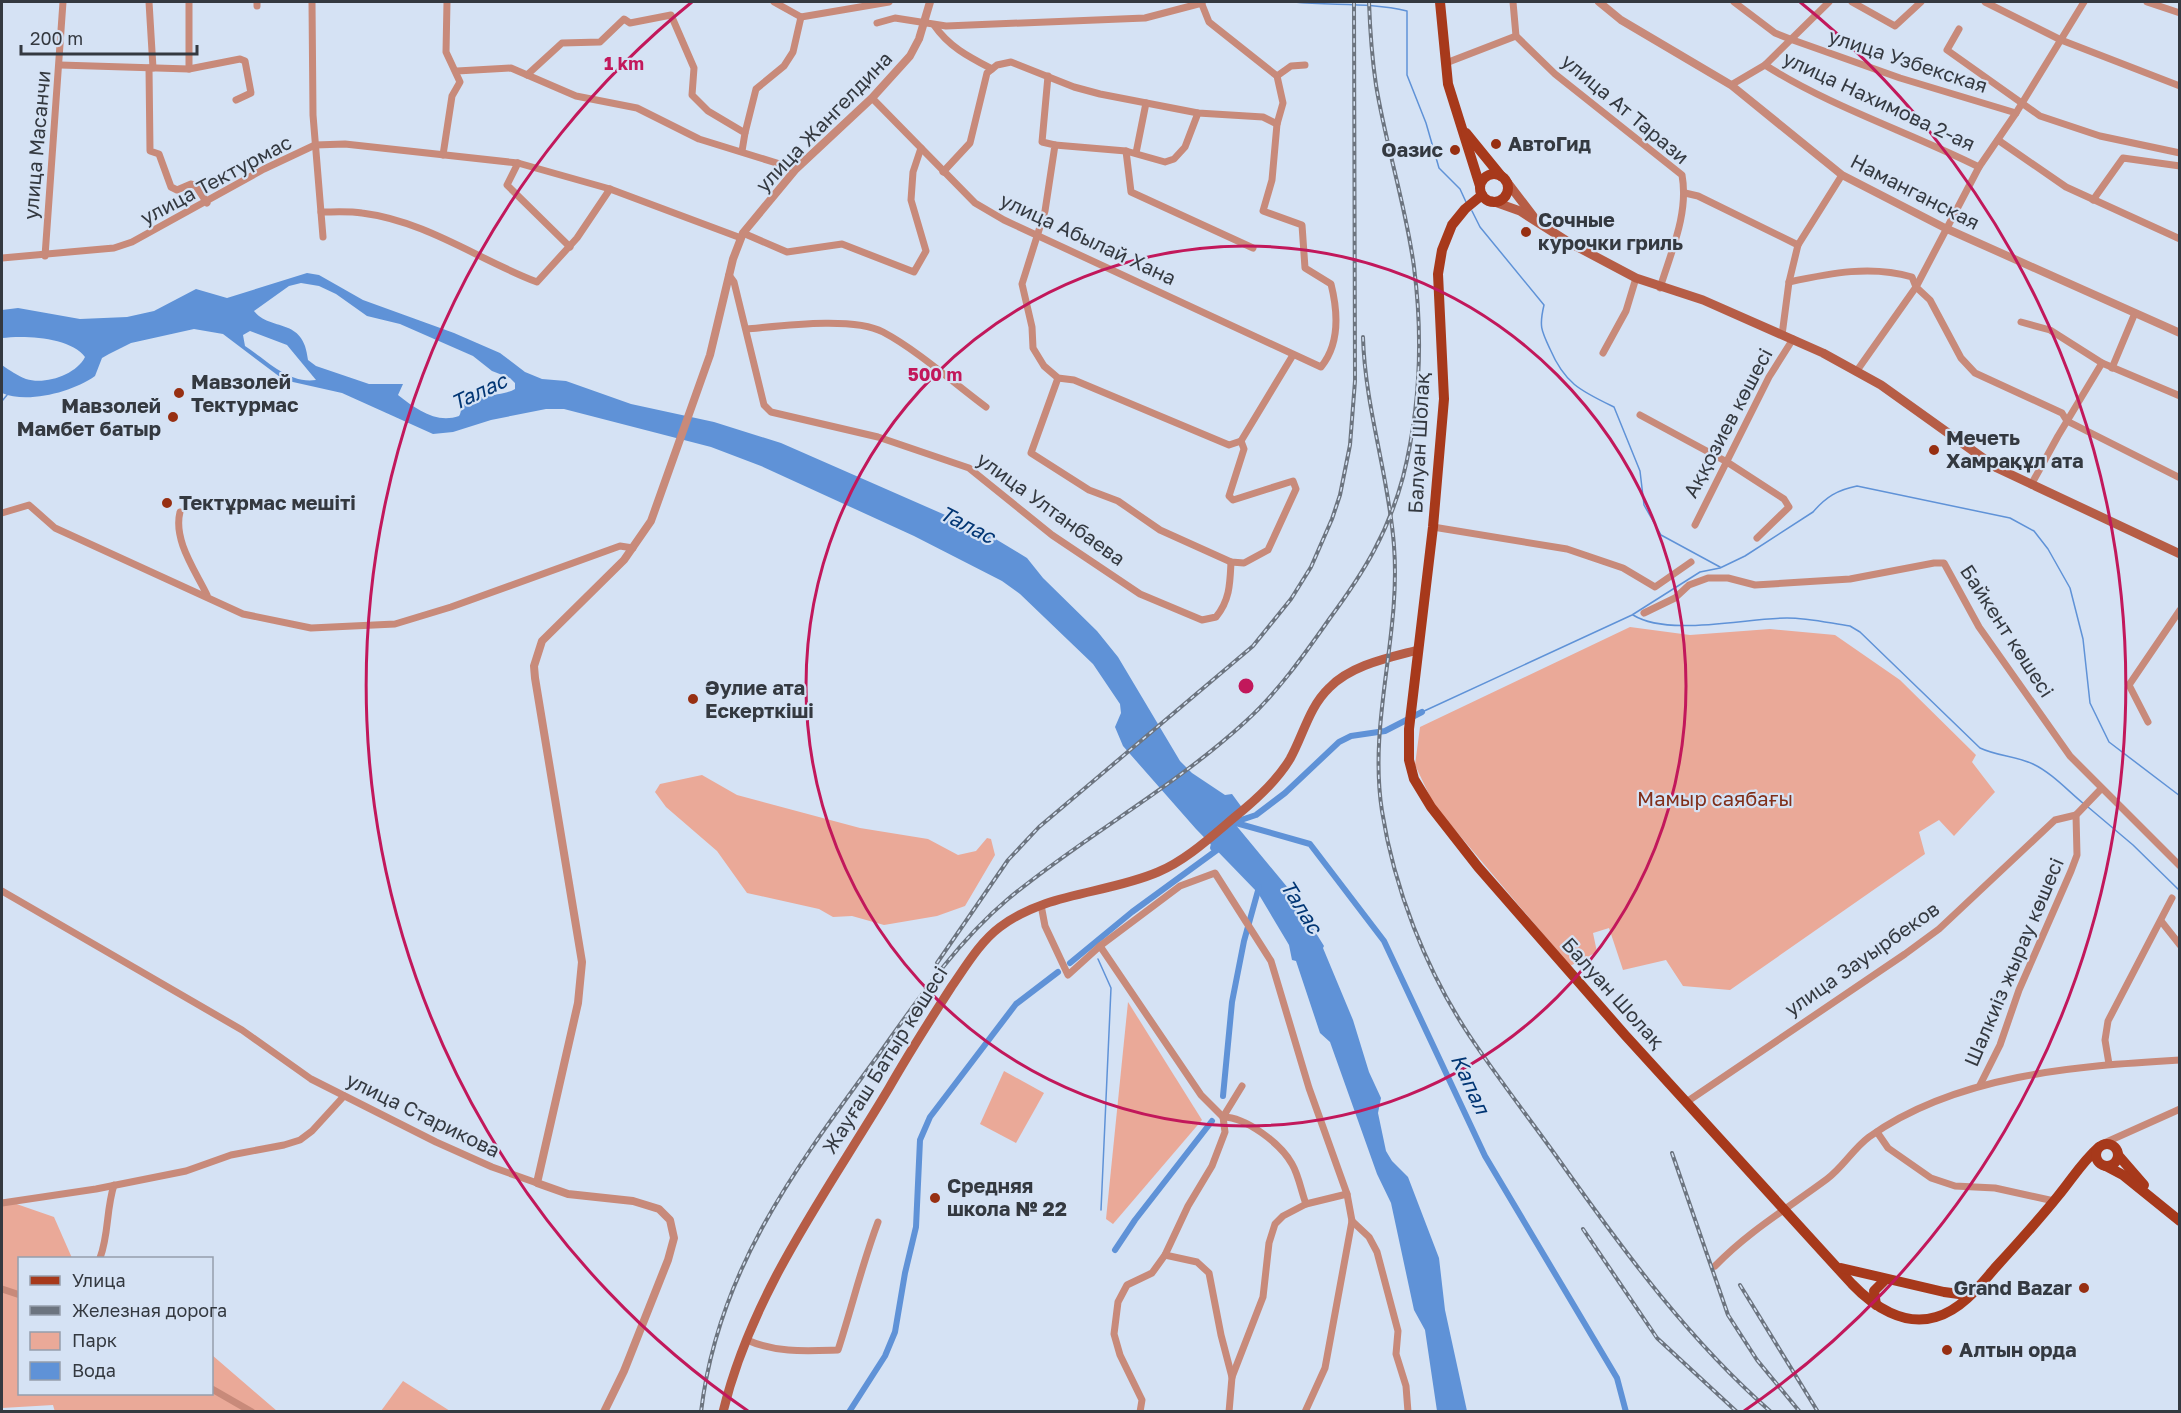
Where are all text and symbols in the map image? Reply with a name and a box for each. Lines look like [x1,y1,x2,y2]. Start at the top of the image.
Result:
scale bar [21,18,196,56]
street label: улица Узбекская [1826,23,1991,97]
text: 200 m [30,27,83,49]
street label: улица Нахимова 2-ая [1780,45,1979,155]
street label: улица Жангелдина [750,46,897,197]
street label: улица Ат Тарази [1557,48,1694,168]
text: 1 km [604,52,644,74]
street label: улица Масанчи [18,69,54,221]
street label: улица Тектурмас [136,129,295,229]
place label: АвтоГид [1508,131,1591,155]
place label: Оазис [1381,137,1443,161]
marker: АвтоГид [1489,137,1503,151]
marker: Оазис [1448,143,1462,157]
street label: Наманганская [1847,148,1984,234]
street label: улица Абылай Хана [997,187,1180,289]
place label: Сочные курочки гриль [1538,207,1683,254]
marker: Сочные курочки гриль [1519,225,1533,239]
street label: Аққозиев көшесі [1678,344,1777,501]
text: 500 m [908,363,962,385]
water label: Талас [447,366,512,415]
place label: Мавзолей Тектурмас [191,369,298,416]
street label: Балуан Шолақ [1402,371,1434,514]
marker: Мавзолей Тектурмас [172,386,186,400]
place label: Мавзолей Мамбет батыр [17,393,161,440]
marker: Мавзолей Мамбет батыр [166,410,180,424]
place label: Мечеть Хамрақұл ата [1946,425,2084,473]
marker: Мечеть Хамрақұл ата [1927,443,1941,457]
street label: улица Ултанбаева [973,446,1130,570]
place label: Тектұрмас мешіті [179,490,356,515]
marker: Тектұрмас мешіті [160,496,174,510]
water label: Талас [935,499,1001,550]
street label: Байкент көшесі [1956,559,2060,701]
place label: Әулие ата Ескерткіші [705,675,814,722]
centre of rings [1236,676,1256,696]
marker: Әулие ата Ескерткіші [686,692,700,706]
park label: Мамыр саябағы [1637,786,1793,810]
street label: Шалкиіз жырау көшесі [1958,854,2068,1069]
water label: Талас [1275,875,1329,940]
street label: улица Зауырбеков [1779,896,1943,1021]
street label: Балуан Шолақ [1558,932,1670,1053]
street label: Жауғаш Батыр көшесі [817,961,952,1158]
water label: Капал [1446,1049,1497,1119]
street label: улица Старикова [343,1066,504,1162]
place label: Средняя школа № 22 [947,1173,1067,1220]
marker: Средняя школа № 22 [928,1191,942,1205]
legend [18,1257,213,1395]
text: Улица [72,1269,126,1291]
place label: Grand Bazar [1953,1275,2072,1299]
marker: Grand Bazar [2077,1281,2091,1295]
text: Железная дорога [72,1299,227,1321]
text: Парк [72,1329,117,1351]
place label: Алтын орда [1959,1337,2077,1361]
marker: Алтын орда [1940,1343,1954,1357]
text: Вода [72,1359,116,1381]

